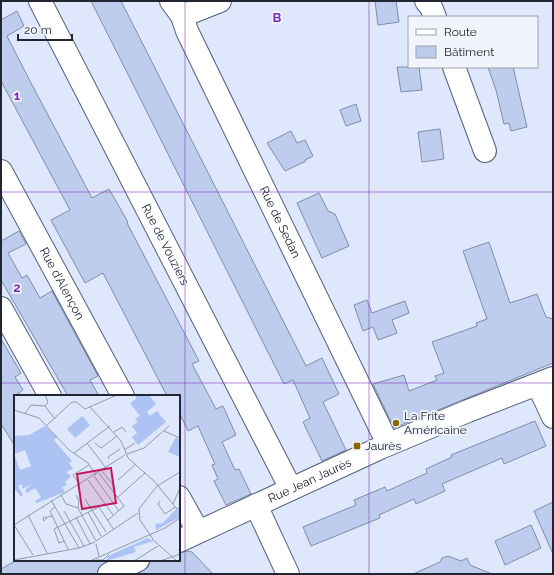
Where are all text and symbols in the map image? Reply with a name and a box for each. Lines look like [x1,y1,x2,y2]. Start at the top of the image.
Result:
text: B [273,10,282,25]
scale bar [18,16,72,42]
legend [408,16,538,68]
text: 20 m [24,23,52,37]
text: Route [444,25,477,39]
text: Bâtiment [444,45,494,59]
text: 1 [14,88,21,103]
street label: Rue de Sedan [257,184,303,260]
street label: Rue de Vouziers [139,202,192,288]
street label: Rue d'Alençon [37,245,87,322]
text: 2 [13,280,21,295]
inset map [14,395,180,561]
place label: La Frite Américaine [404,409,467,437]
marker: La Frite Américaine [391,418,401,428]
place label: Jaurès [365,439,401,453]
marker: Jaurès [352,441,362,451]
street label: Rue Jean Jaurès [266,455,354,506]

